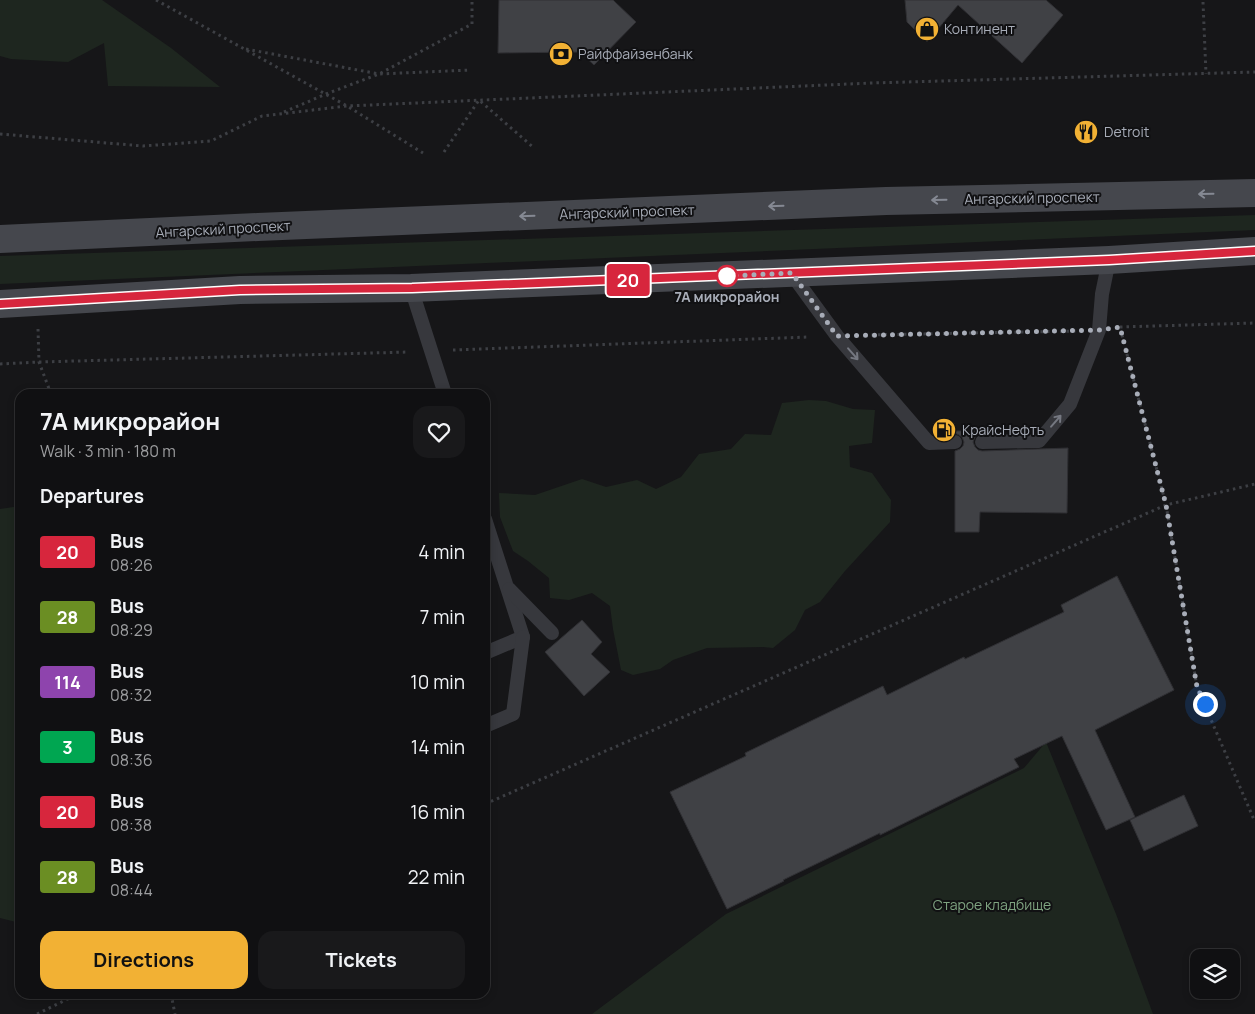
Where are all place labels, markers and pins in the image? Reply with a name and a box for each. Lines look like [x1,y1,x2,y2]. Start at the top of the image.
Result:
shop icon: Континент [914,16,940,42]
place label: Континент [944,19,1015,38]
bank icon: Райффайзенбанк [548,41,574,67]
place label: Райффайзенбанк [578,44,694,63]
restaurant icon: Detroit [1073,119,1099,145]
place label: Detroit [1104,122,1150,141]
marker: 7А микрорайон [716,265,738,287]
place label: 7А микрорайон [674,287,780,306]
fuel station icon: КрайсНефть [931,417,957,443]
place label: КрайсНефть [962,420,1044,439]

